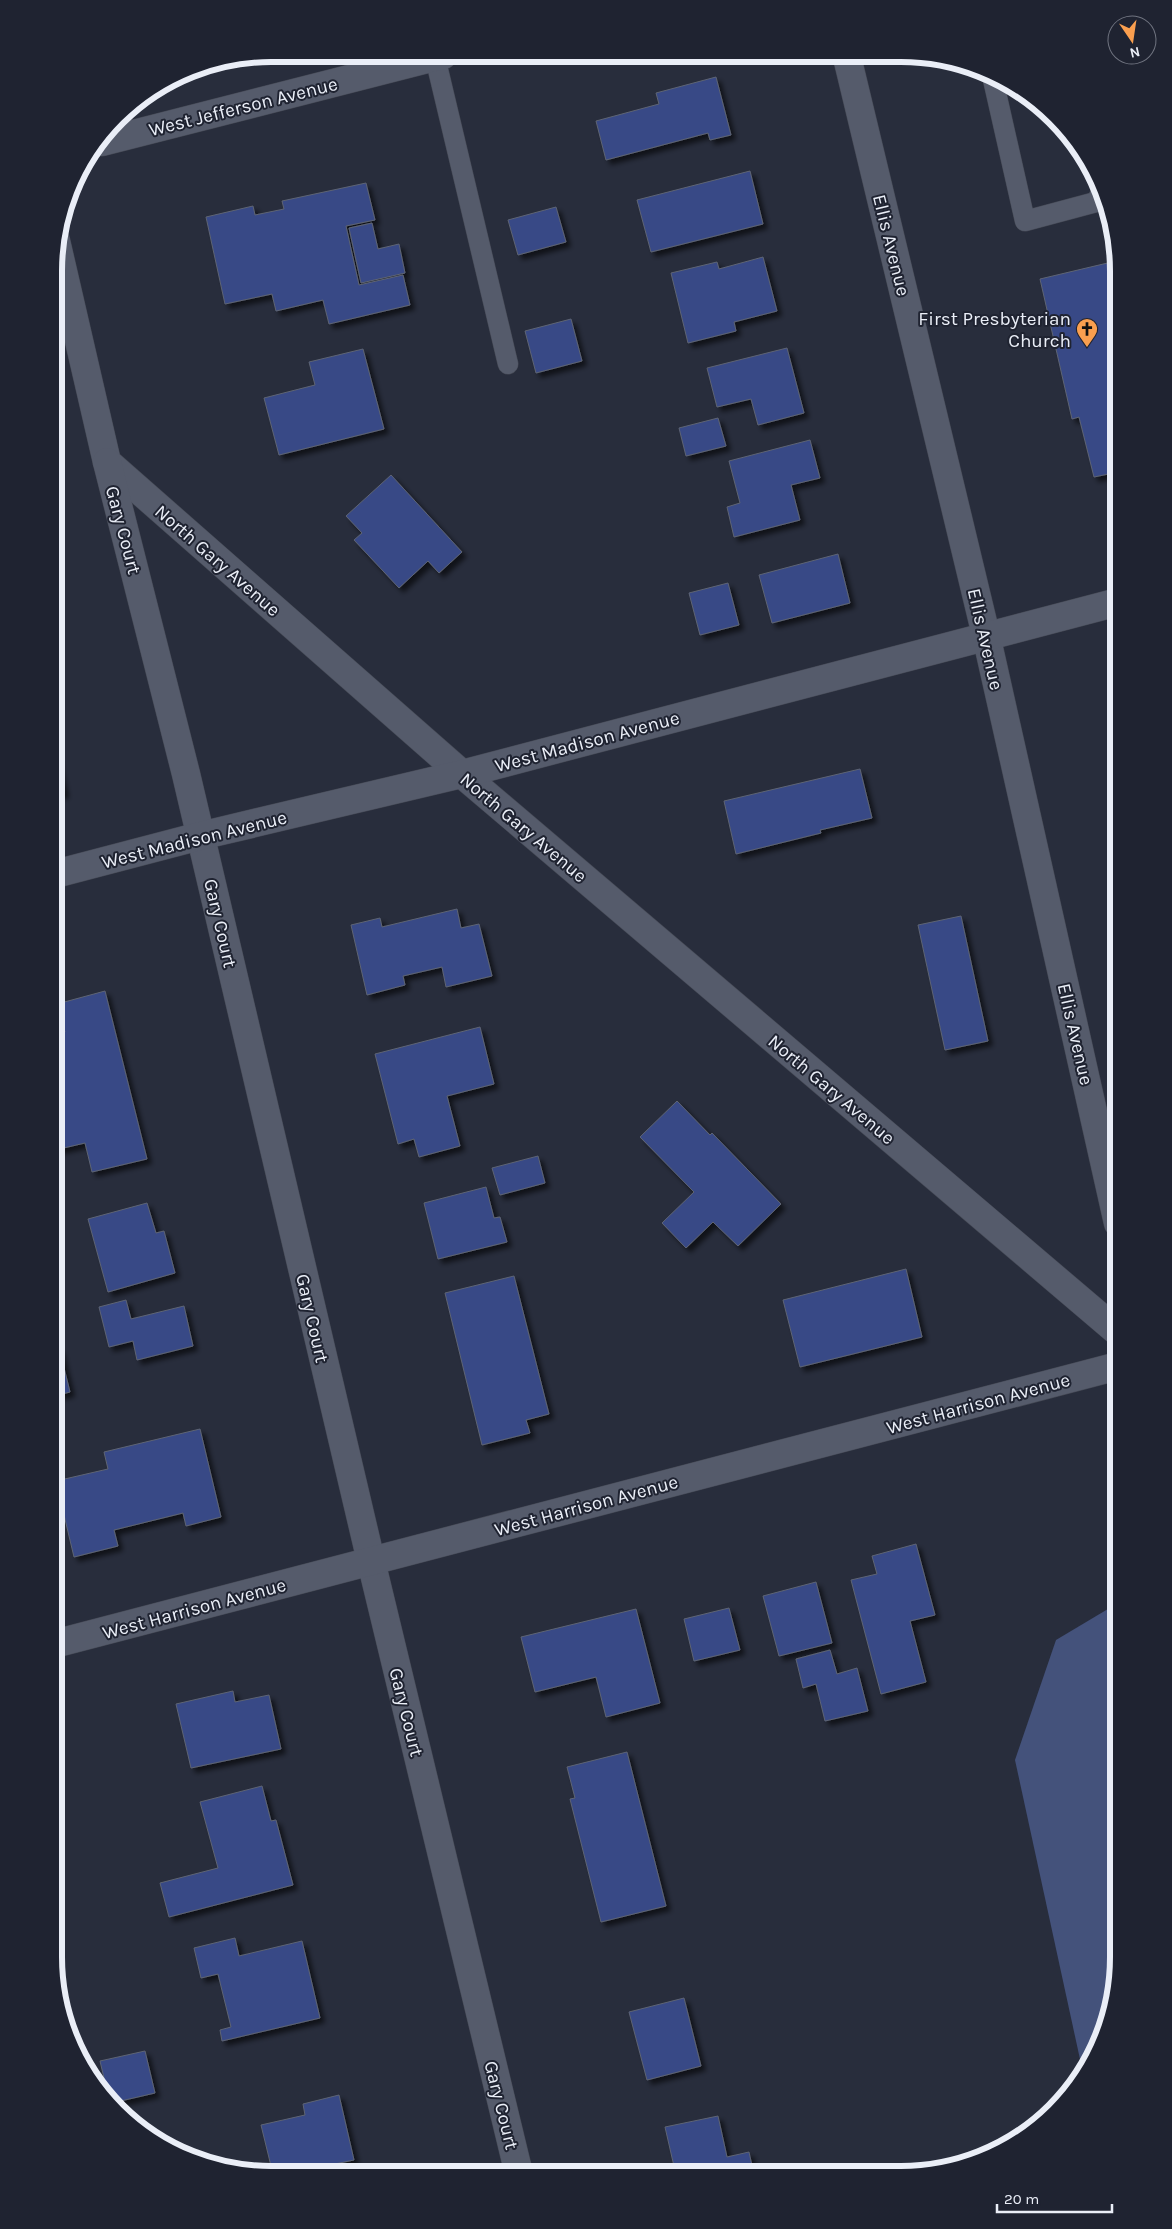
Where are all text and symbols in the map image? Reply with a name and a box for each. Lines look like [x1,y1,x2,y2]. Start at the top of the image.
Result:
north arrow [1107,15,1157,65]
text: N [1128,43,1142,62]
street label: West Jefferson Avenue [147,73,340,141]
street label: Ellis Avenue [868,192,914,298]
place label: First Presbyterian Church [918,308,1071,352]
church icon: First Presbyterian Church [1075,317,1099,348]
street label: Gary Court [101,484,145,577]
street label: North Gary Avenue [150,500,284,621]
street label: Ellis Avenue [963,586,1007,692]
street label: West Madison Avenue [493,707,682,777]
street label: North Gary Avenue [455,768,591,887]
street label: West Madison Avenue [99,806,289,874]
street label: Gary Court [199,877,241,970]
street label: Ellis Avenue [1053,981,1097,1087]
street label: North Gary Avenue [763,1030,899,1149]
street label: Gary Court [291,1272,333,1365]
street label: West Harrison Avenue [884,1369,1072,1439]
street label: West Harrison Avenue [492,1471,680,1541]
street label: West Harrison Avenue [100,1574,288,1644]
street label: Gary Court [384,1666,428,1759]
street label: Gary Court [479,2059,523,2152]
scale bar [997,2182,1112,2214]
text: 20 m [1004,2190,1039,2208]

